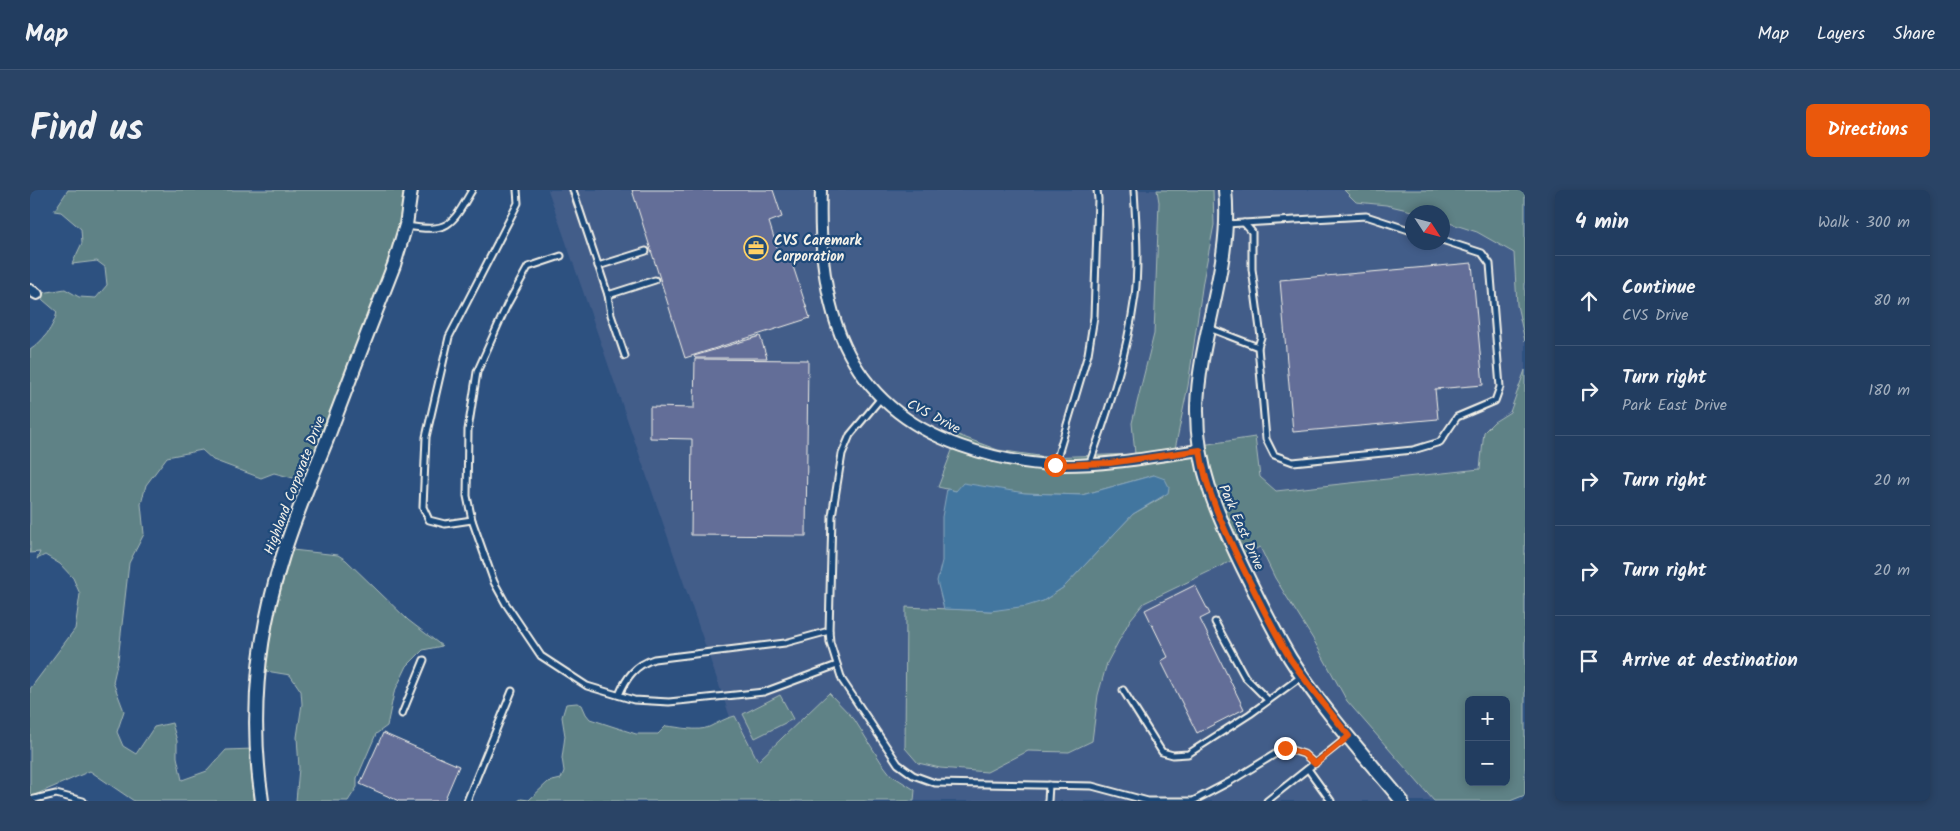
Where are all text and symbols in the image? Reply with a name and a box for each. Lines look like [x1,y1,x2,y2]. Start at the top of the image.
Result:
text: Map [25,15,68,54]
text: Map [1758,20,1789,49]
text: Layers [1817,20,1865,49]
text: Share [1893,20,1935,49]
text: Find us [30,102,143,158]
button: Directions [1806,104,1930,157]
north arrow [1405,205,1450,250]
text: 4 min [1575,206,1629,239]
text: Walk · 300 m [1818,210,1910,235]
place label: CVS Caremark Corporation [774,230,863,268]
office icon: CVS Caremark Corporation [743,235,769,261]
text: Continue [1622,273,1695,303]
icon: ahead [1575,287,1603,315]
text: 80 m [1873,288,1910,313]
text: CVS Drive [1622,303,1688,328]
text: Turn right [1622,363,1707,393]
icon: right [1575,377,1603,405]
text: 180 m [1868,378,1910,403]
text: Park East Drive [1622,393,1727,418]
street label: CVS Drive [903,394,965,441]
street label: Highland Corporate Drive [258,412,332,558]
route start [1044,454,1067,477]
text: Turn right [1622,466,1707,496]
icon: right [1575,467,1603,495]
text: 20 m [1874,468,1910,493]
street label: Park East Drive [1212,481,1270,575]
text: Turn right [1622,556,1707,586]
icon: right [1575,557,1603,585]
text: 20 m [1874,558,1910,583]
text: Arrive at destination [1622,646,1798,676]
icon: arrive [1575,647,1603,675]
map controls [1465,696,1510,786]
button: + [1465,696,1510,741]
route end [1274,737,1297,760]
button: − [1465,741,1510,786]

